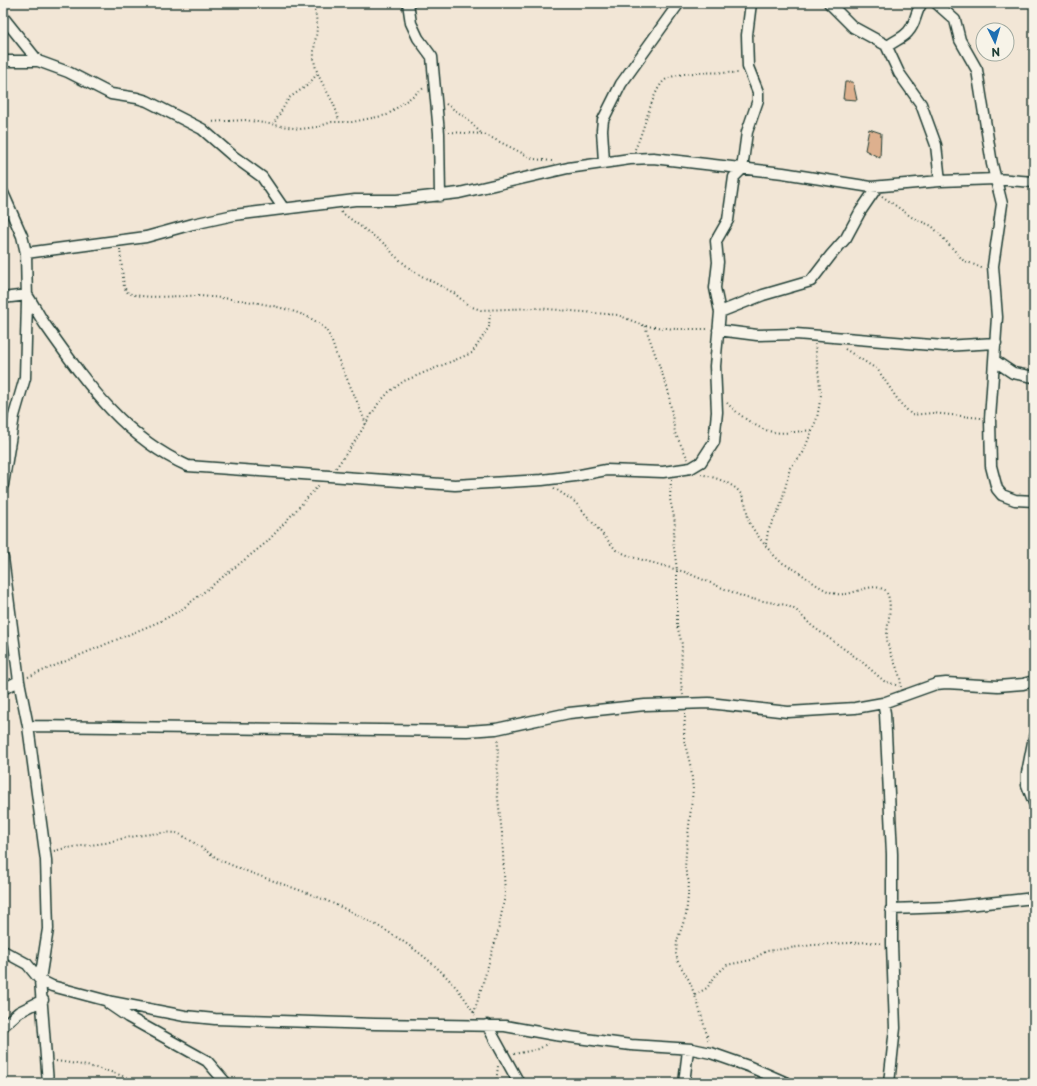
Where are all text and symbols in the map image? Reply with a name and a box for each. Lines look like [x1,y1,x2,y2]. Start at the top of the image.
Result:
north arrow [975,22,1015,62]
text: N [991,44,1001,61]

